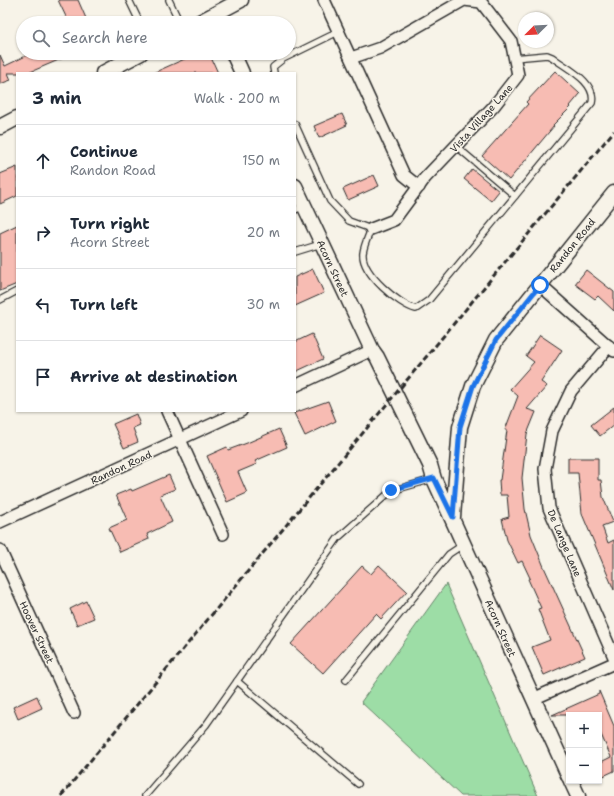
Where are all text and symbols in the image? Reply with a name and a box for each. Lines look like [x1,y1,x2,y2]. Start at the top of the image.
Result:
north arrow [518,12,554,48]
search box [16,16,296,60]
icon: search [30,27,52,49]
text: Search here [62,28,148,48]
street label: Vista Village Lane [447,81,516,155]
text: 3 min [32,87,82,109]
text: Walk · 200 m [194,90,280,107]
text: Continue [70,142,138,162]
icon: ahead [32,150,54,172]
text: 150 m [242,152,280,169]
text: Randon Road [70,162,156,179]
text: Turn right [70,214,150,234]
street label: Randon Road [547,215,599,275]
icon: right [32,222,54,244]
text: 20 m [247,224,280,241]
text: Acorn Street [70,234,150,251]
street label: Acorn Street [314,238,351,299]
route start [531,276,549,294]
icon: left [32,294,54,316]
text: Turn left [70,295,138,315]
text: 30 m [246,296,280,313]
icon: arrive [32,366,54,388]
text: Arrive at destination [70,367,238,387]
street label: Randon Road [89,447,154,487]
route end [382,481,400,499]
street label: De Lange Lane [545,508,585,579]
street label: Acorn Street [482,598,519,659]
street label: Hoover Street [16,599,57,666]
map controls [566,712,602,784]
button: + [566,712,602,748]
button: − [566,748,602,784]

